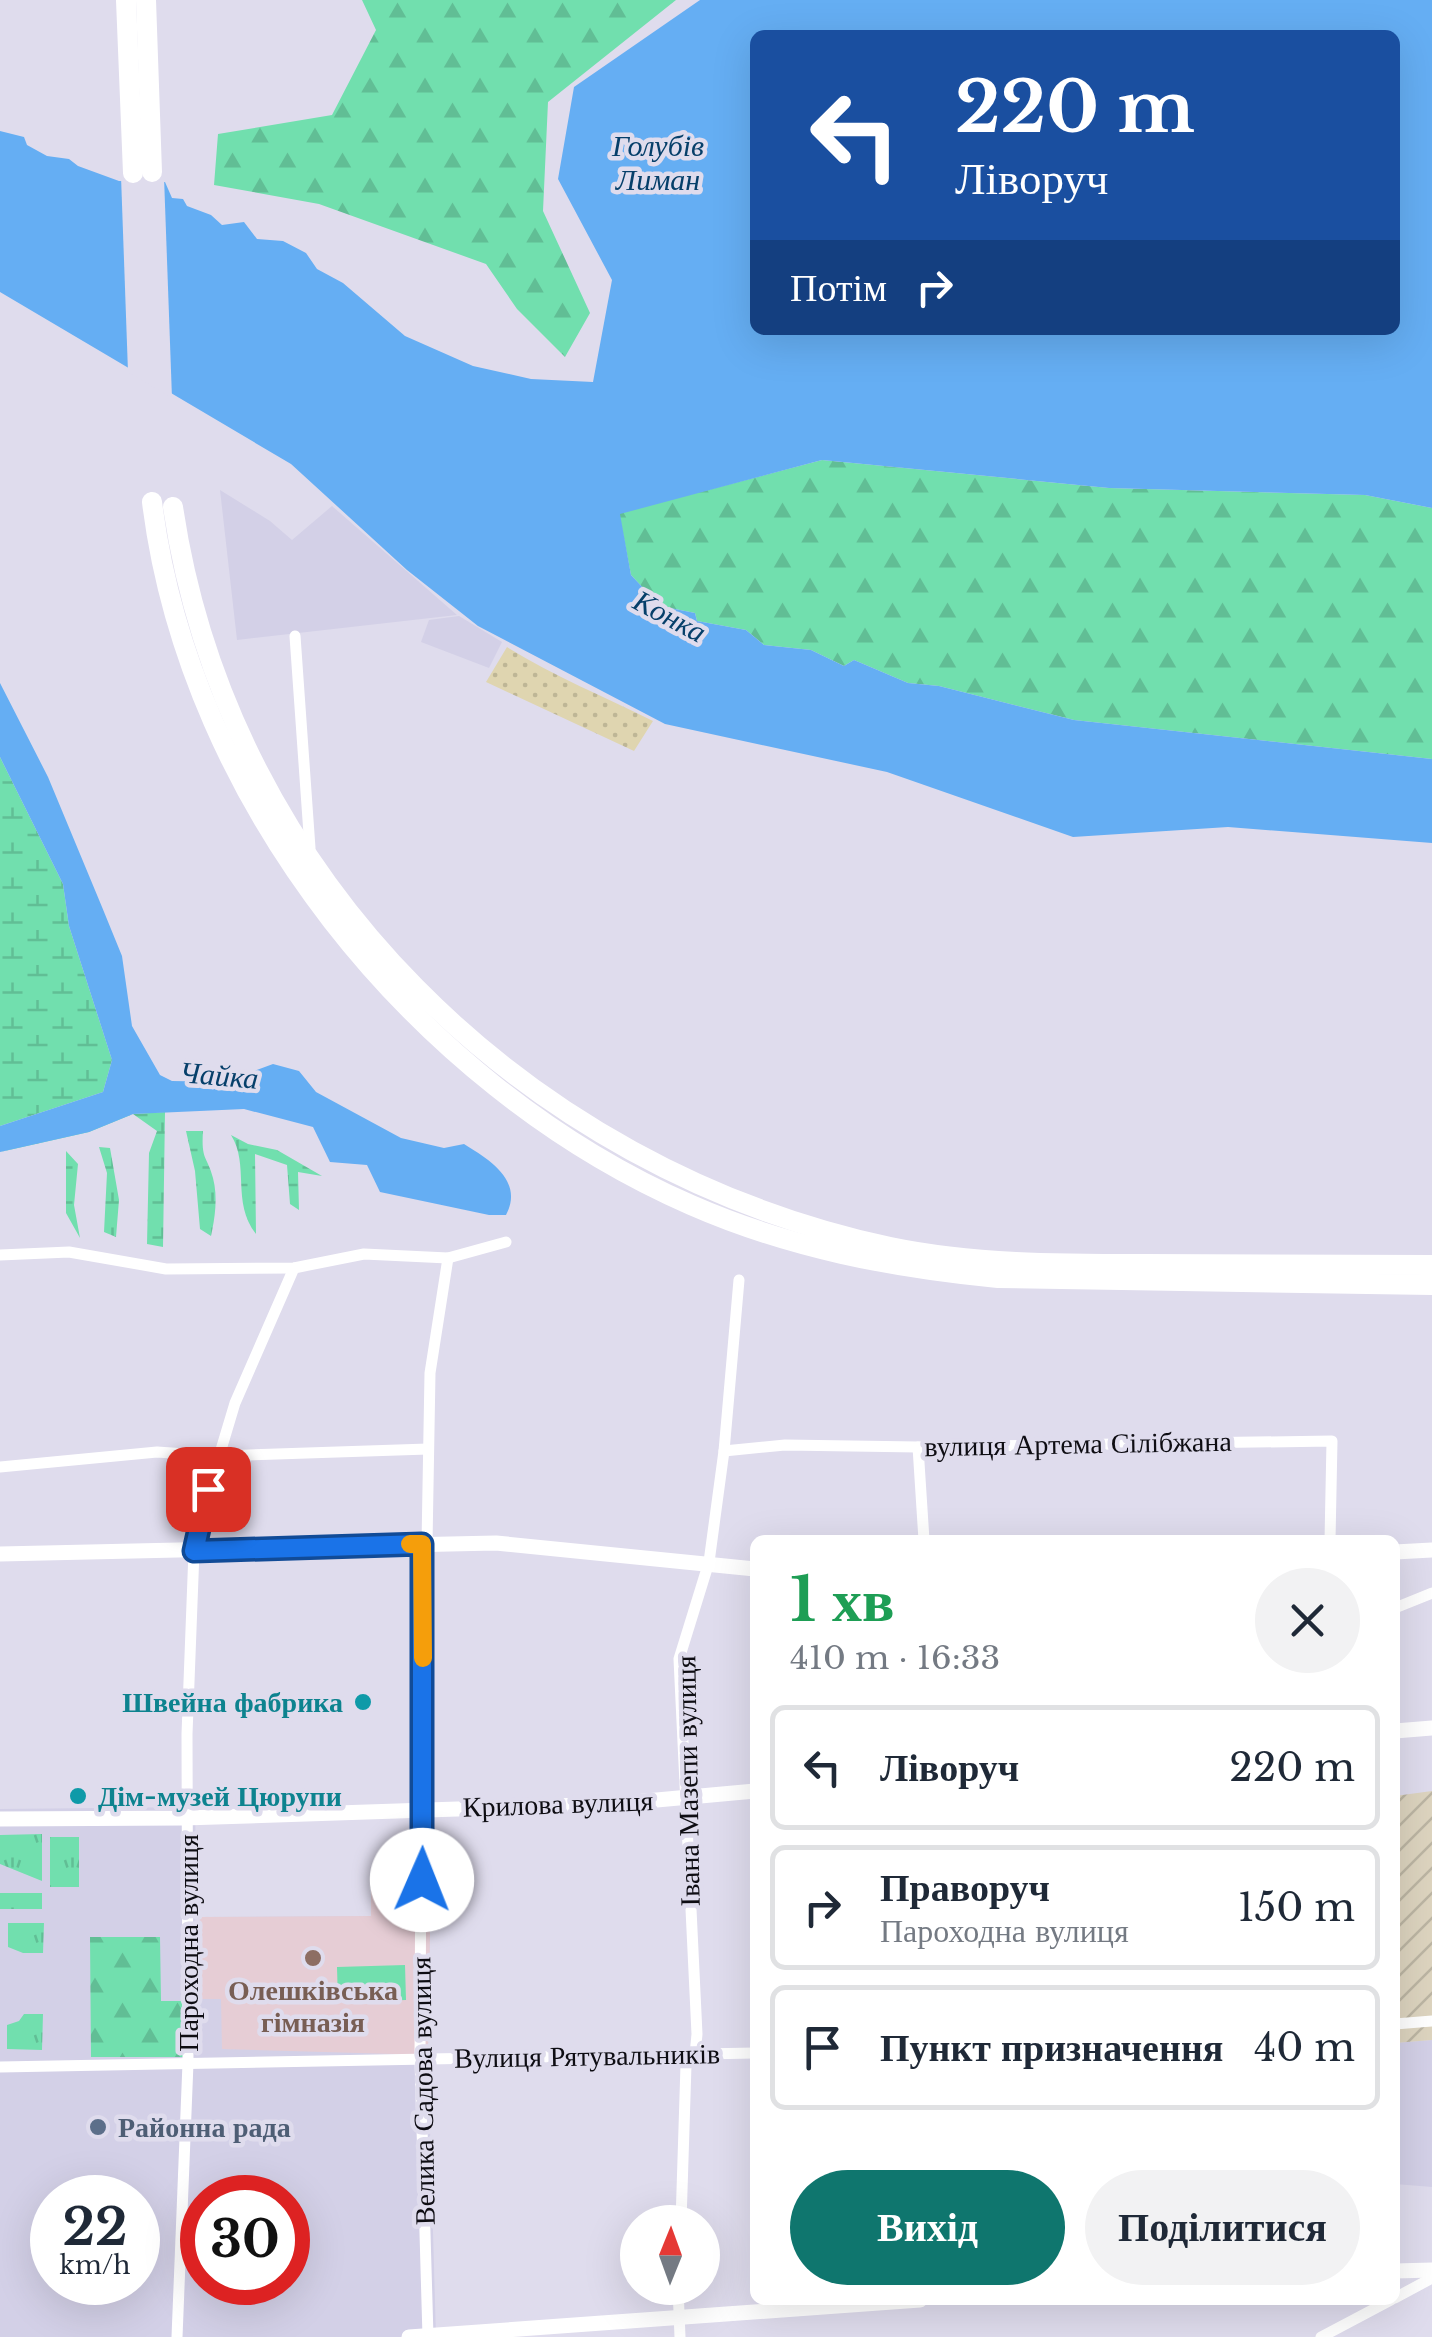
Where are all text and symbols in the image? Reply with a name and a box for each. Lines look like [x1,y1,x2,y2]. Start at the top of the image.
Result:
text: 220 m [955,64,1195,151]
icon: left [790,70,920,200]
water label: Голубів Лиман [611,127,704,198]
text: Ліворуч [955,150,1109,206]
icon: right [907,260,962,315]
text: Потім [790,264,887,311]
water label: Конка [626,581,713,650]
water label: Чайка [178,1053,260,1097]
street label: вулиця Артема Сілібжана [924,1424,1233,1464]
pin [166,1447,251,1532]
icon: arrive [181,1462,236,1517]
text: 1 хв [790,1563,895,1637]
button: close [1255,1568,1360,1673]
text: 410 m · 16:33 [790,1638,1000,1678]
street label: Івана Мазепи вулиця [668,1655,708,1907]
place label: Швейна фабрика [122,1685,343,1720]
marker: Швейна фабрика [352,1691,374,1713]
icon: left [795,1740,850,1795]
text: Ліворуч [880,1744,1019,1791]
text: 220 m [1229,1744,1355,1791]
place label: Дім-музей Цюрупи [98,1779,342,1814]
street label: Крилова вулиця [462,1783,654,1825]
marker: Дім-музей Цюрупи [67,1785,89,1807]
position arrow [370,1828,474,1932]
street label: Пароходна вулиця [171,1834,206,2052]
text: Праворуч [880,1864,1050,1911]
icon: right [795,1880,850,1935]
text: 150 m [1238,1884,1355,1931]
text: Пароходна вулиця [880,1911,1129,1951]
marker: Олешківська гімназія [302,1947,324,1969]
street label: Велика Садова вулиця [403,1956,443,2225]
place label: Олешківська гімназія [228,1973,398,2040]
icon: arrive [795,2020,850,2075]
text: Пункт призначення [880,2024,1223,2071]
text: 40 m [1254,2024,1355,2071]
street label: Вулиця Рятувальників [454,2036,720,2076]
place label: Районна рада [118,2110,291,2145]
marker: Районна рада [87,2116,109,2138]
button: Вихід [790,2170,1065,2285]
button: Поділитися [1085,2170,1360,2285]
speed limit sign: 30 [180,2175,310,2305]
text: 22 [62,2196,128,2259]
north arrow [620,2205,720,2305]
map controls [620,2205,720,2305]
text: km/h [60,2250,130,2281]

